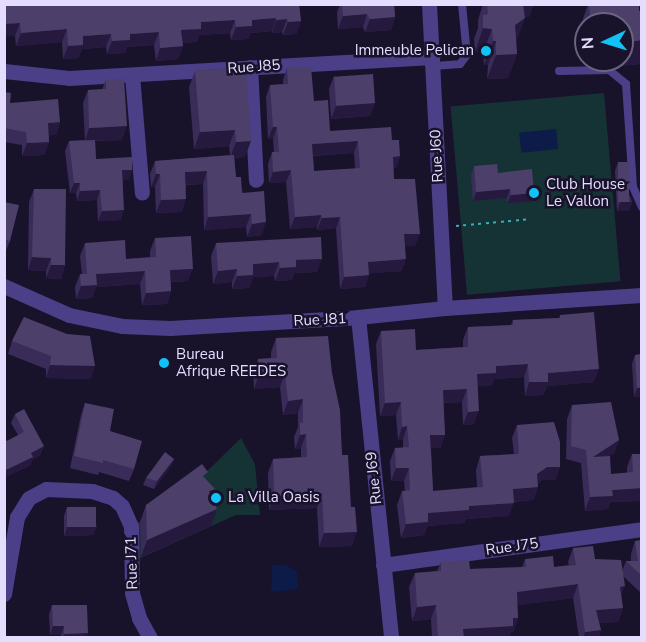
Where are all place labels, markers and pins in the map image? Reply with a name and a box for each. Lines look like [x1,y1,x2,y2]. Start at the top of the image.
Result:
place label: Immeuble Pelican [355,42,474,60]
marker: Immeuble Pelican [479,44,493,58]
place label: Club House Le Vallon [546,175,625,210]
marker: Club House Le Vallon [527,186,541,200]
place label: Bureau Afrique REEDES [176,345,286,380]
marker: Bureau Afrique REEDES [157,356,171,370]
place label: La Villa Oasis [228,489,320,507]
marker: La Villa Oasis [209,491,223,505]

